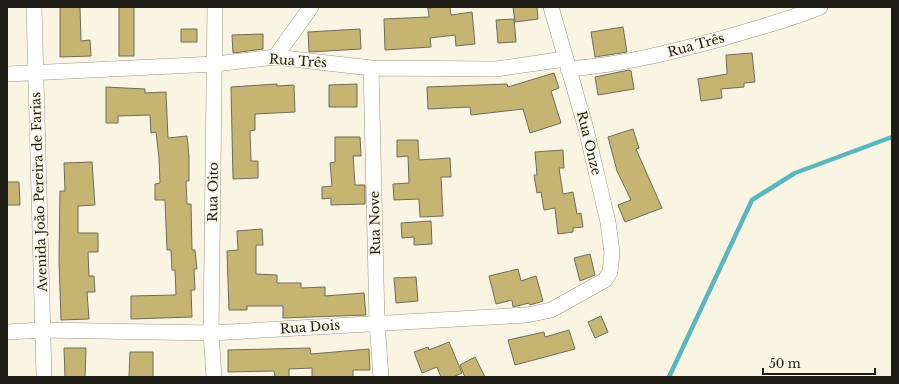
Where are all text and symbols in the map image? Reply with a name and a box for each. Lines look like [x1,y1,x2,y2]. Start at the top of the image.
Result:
street label: Rua Três [666,29,726,61]
street label: Rua Três [268,50,328,72]
street label: Avenida João Pereira de Farias [27,92,51,293]
street label: Rua Onze [573,109,605,177]
street label: Rua Oito [204,162,222,222]
street label: Rua Nove [366,191,384,255]
street label: Rua Dois [279,316,341,338]
scale bar [763,350,875,376]
text: 50 m [769,356,801,371]

